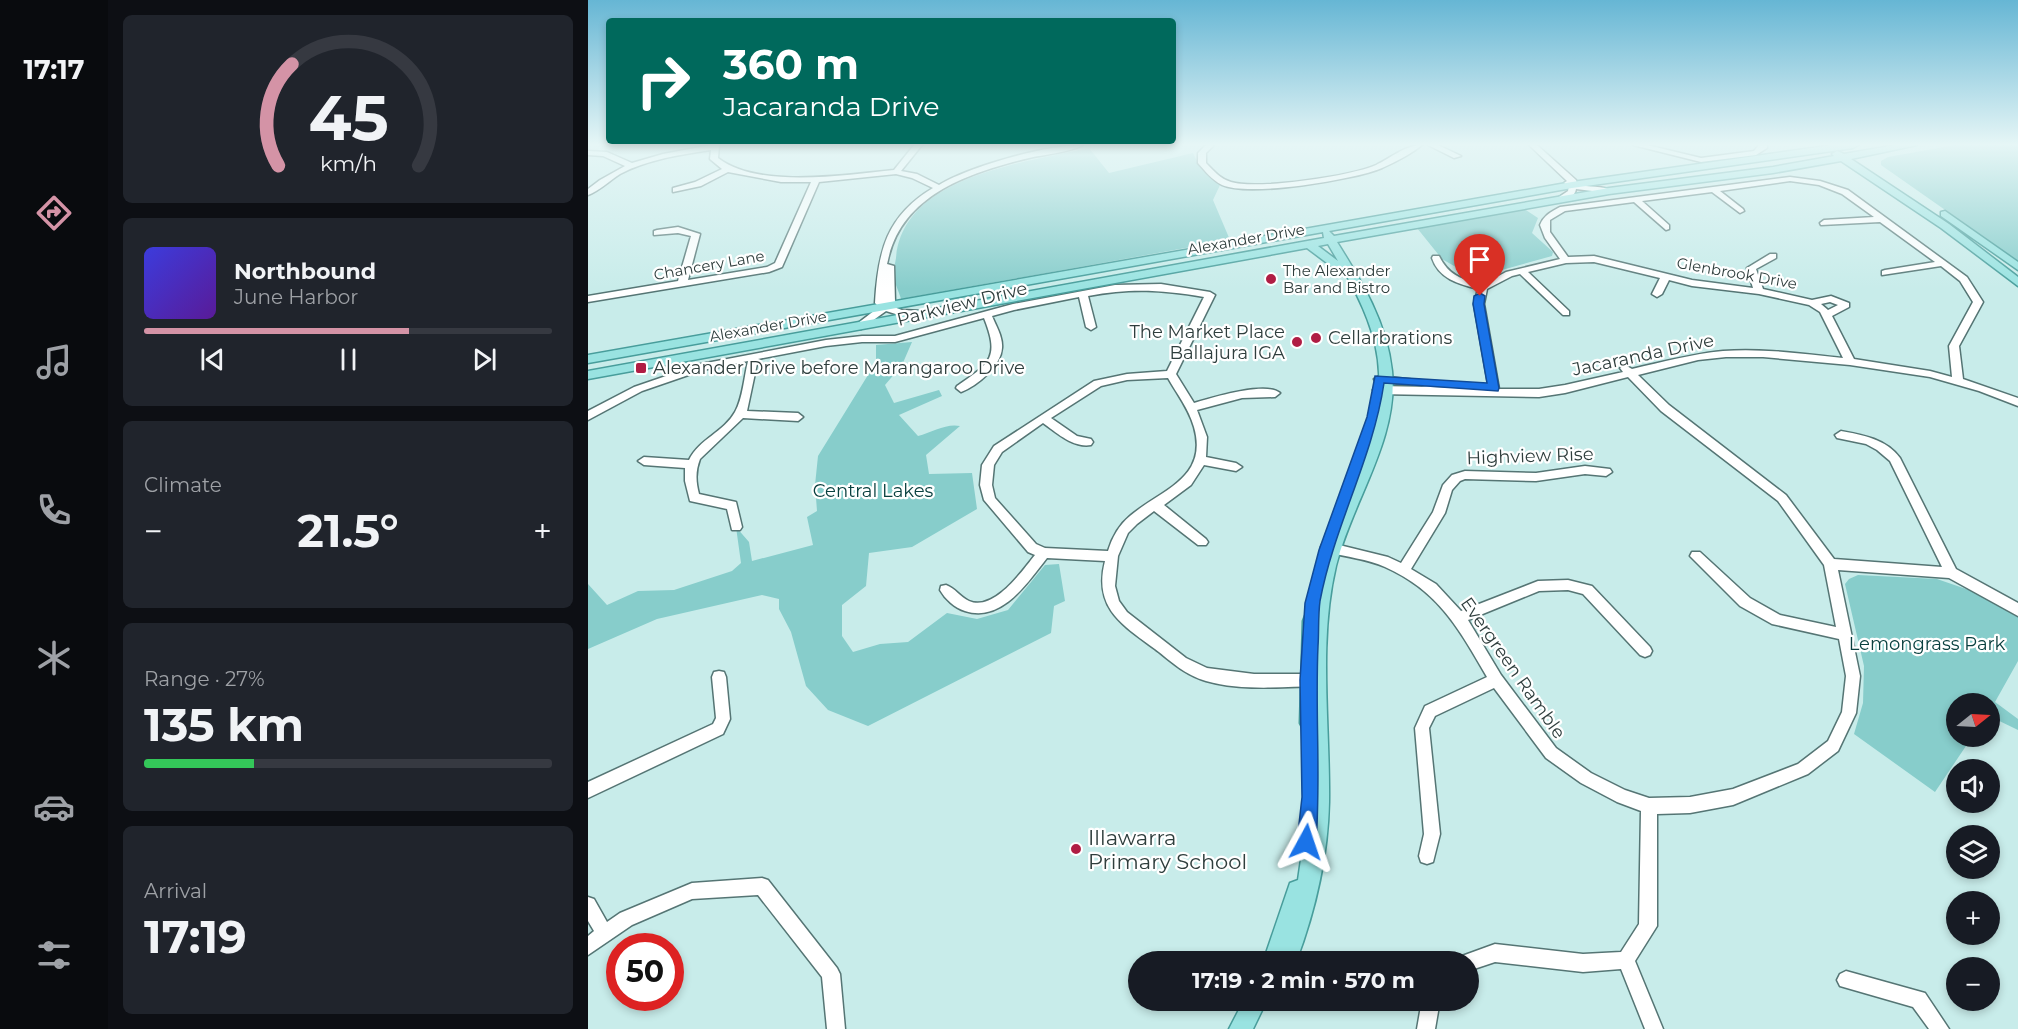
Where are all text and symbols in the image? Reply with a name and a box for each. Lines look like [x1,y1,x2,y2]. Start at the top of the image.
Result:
text: 360 m [723,38,859,90]
icon: right [624,42,702,120]
text: 17:17 [23,53,85,86]
text: 45 [308,80,388,156]
text: Jacaranda Drive [723,90,940,123]
text: km/h [319,150,377,176]
icon: directions [33,192,75,234]
street label: Alexander Drive [1186,219,1306,259]
pin [1454,234,1505,296]
icon: arrive [1463,243,1496,276]
street label: Chancery Lane [652,246,766,284]
street label: Glenbrook Drive [1675,253,1799,293]
text: Northbound [234,258,376,285]
place label: The Alexander Bar and Bistro [1283,261,1390,297]
marker: The Alexander Bar and Bistro [1264,272,1278,286]
street label: Parkview Drive [895,277,1030,331]
text: June Harbor [234,285,358,309]
street label: Alexander Drive [708,306,828,346]
place label: The Market Place Ballajura IGA [1130,321,1285,364]
place label: Cellarbrations [1328,327,1453,349]
street label: Jacaranda Drive [1569,329,1716,381]
marker: Cellarbrations [1309,331,1323,345]
marker: The Market Place Ballajura IGA [1290,335,1304,349]
icon: music [33,341,75,383]
icon: previous [196,343,229,376]
icon: pause [332,343,365,376]
icon: next [468,343,501,376]
place label: Alexander Drive before Marangaroo Drive [653,357,1025,379]
marker: Alexander Drive before Marangaroo Drive [634,361,648,375]
street label: Highview Rise [1466,443,1594,469]
text: Climate [144,473,222,497]
park label: Central Lakes [813,480,934,502]
icon: phone [33,489,75,531]
text: 21.5° [297,503,399,558]
text: − [144,511,163,551]
text: + [533,511,552,551]
street label: Evergreen Ramble [1456,593,1570,743]
park label: Lemongrass Park [1849,633,2006,655]
icon: climate [33,637,75,679]
text: Range · 27% [144,667,265,691]
north arrow [1946,693,2000,747]
map controls [1946,693,2000,1011]
text: 135 km [144,697,304,752]
button: sound [1946,759,2000,813]
icon: car [33,786,75,828]
position arrow [1274,810,1338,874]
place label: Illawarra Primary School [1088,825,1247,874]
button: layers [1946,825,2000,879]
marker: Illawarra Primary School [1069,842,1083,856]
text: Arrival [144,879,207,903]
button: + [1946,891,2000,945]
text: 17:19 [144,909,247,964]
speed limit sign: 50 [606,933,684,1011]
icon: filters [33,934,75,976]
button: − [1946,957,2000,1011]
text: 17:19 · 2 min · 570 m [1192,967,1415,994]

